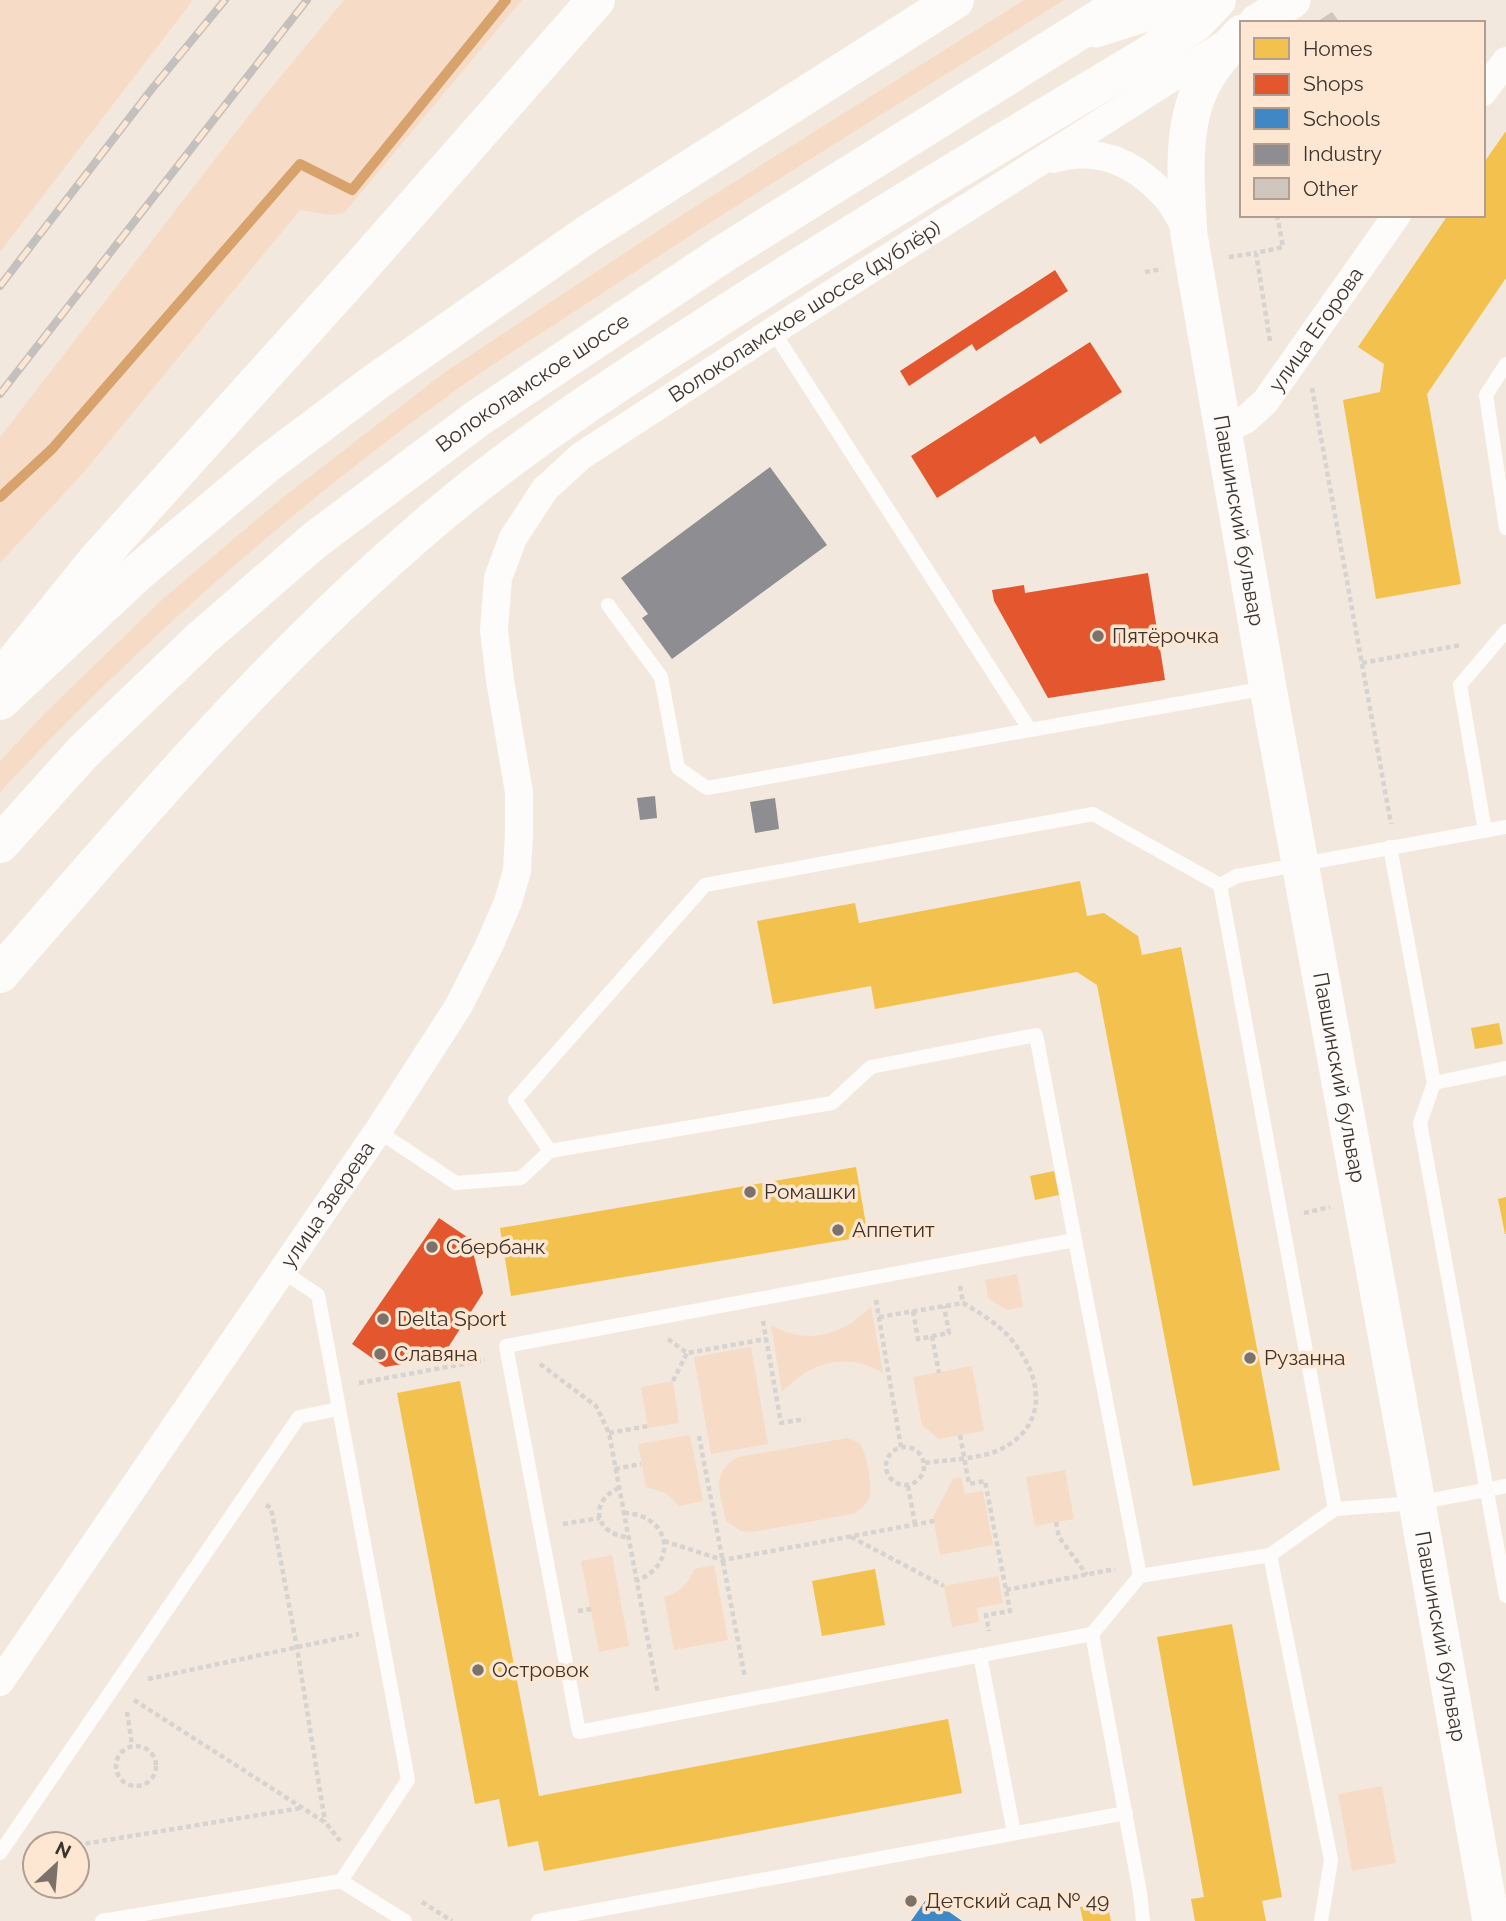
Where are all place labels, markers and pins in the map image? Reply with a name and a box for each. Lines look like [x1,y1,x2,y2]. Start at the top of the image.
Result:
place label: Пятёрочка [1112,623,1219,648]
marker: Пятёрочка [1090,628,1106,644]
place label: Ромашки [764,1179,856,1204]
marker: Ромашки [742,1184,758,1200]
place label: Аппетит [852,1217,935,1242]
marker: Аппетит [830,1222,846,1238]
place label: Сбербанк [446,1234,546,1259]
marker: Сбербанк [424,1239,440,1255]
place label: Delta Sport [397,1306,507,1331]
marker: Delta Sport [375,1311,391,1327]
place label: Славяна [394,1341,478,1366]
place label: Рузанна [1264,1345,1345,1370]
marker: Славяна [372,1346,388,1362]
marker: Рузанна [1242,1350,1258,1366]
place label: Островок [492,1657,589,1682]
marker: Островок [470,1662,486,1678]
place label: Детский сад № 49 [925,1888,1109,1913]
marker: Детский сад № 49 [903,1893,919,1909]

